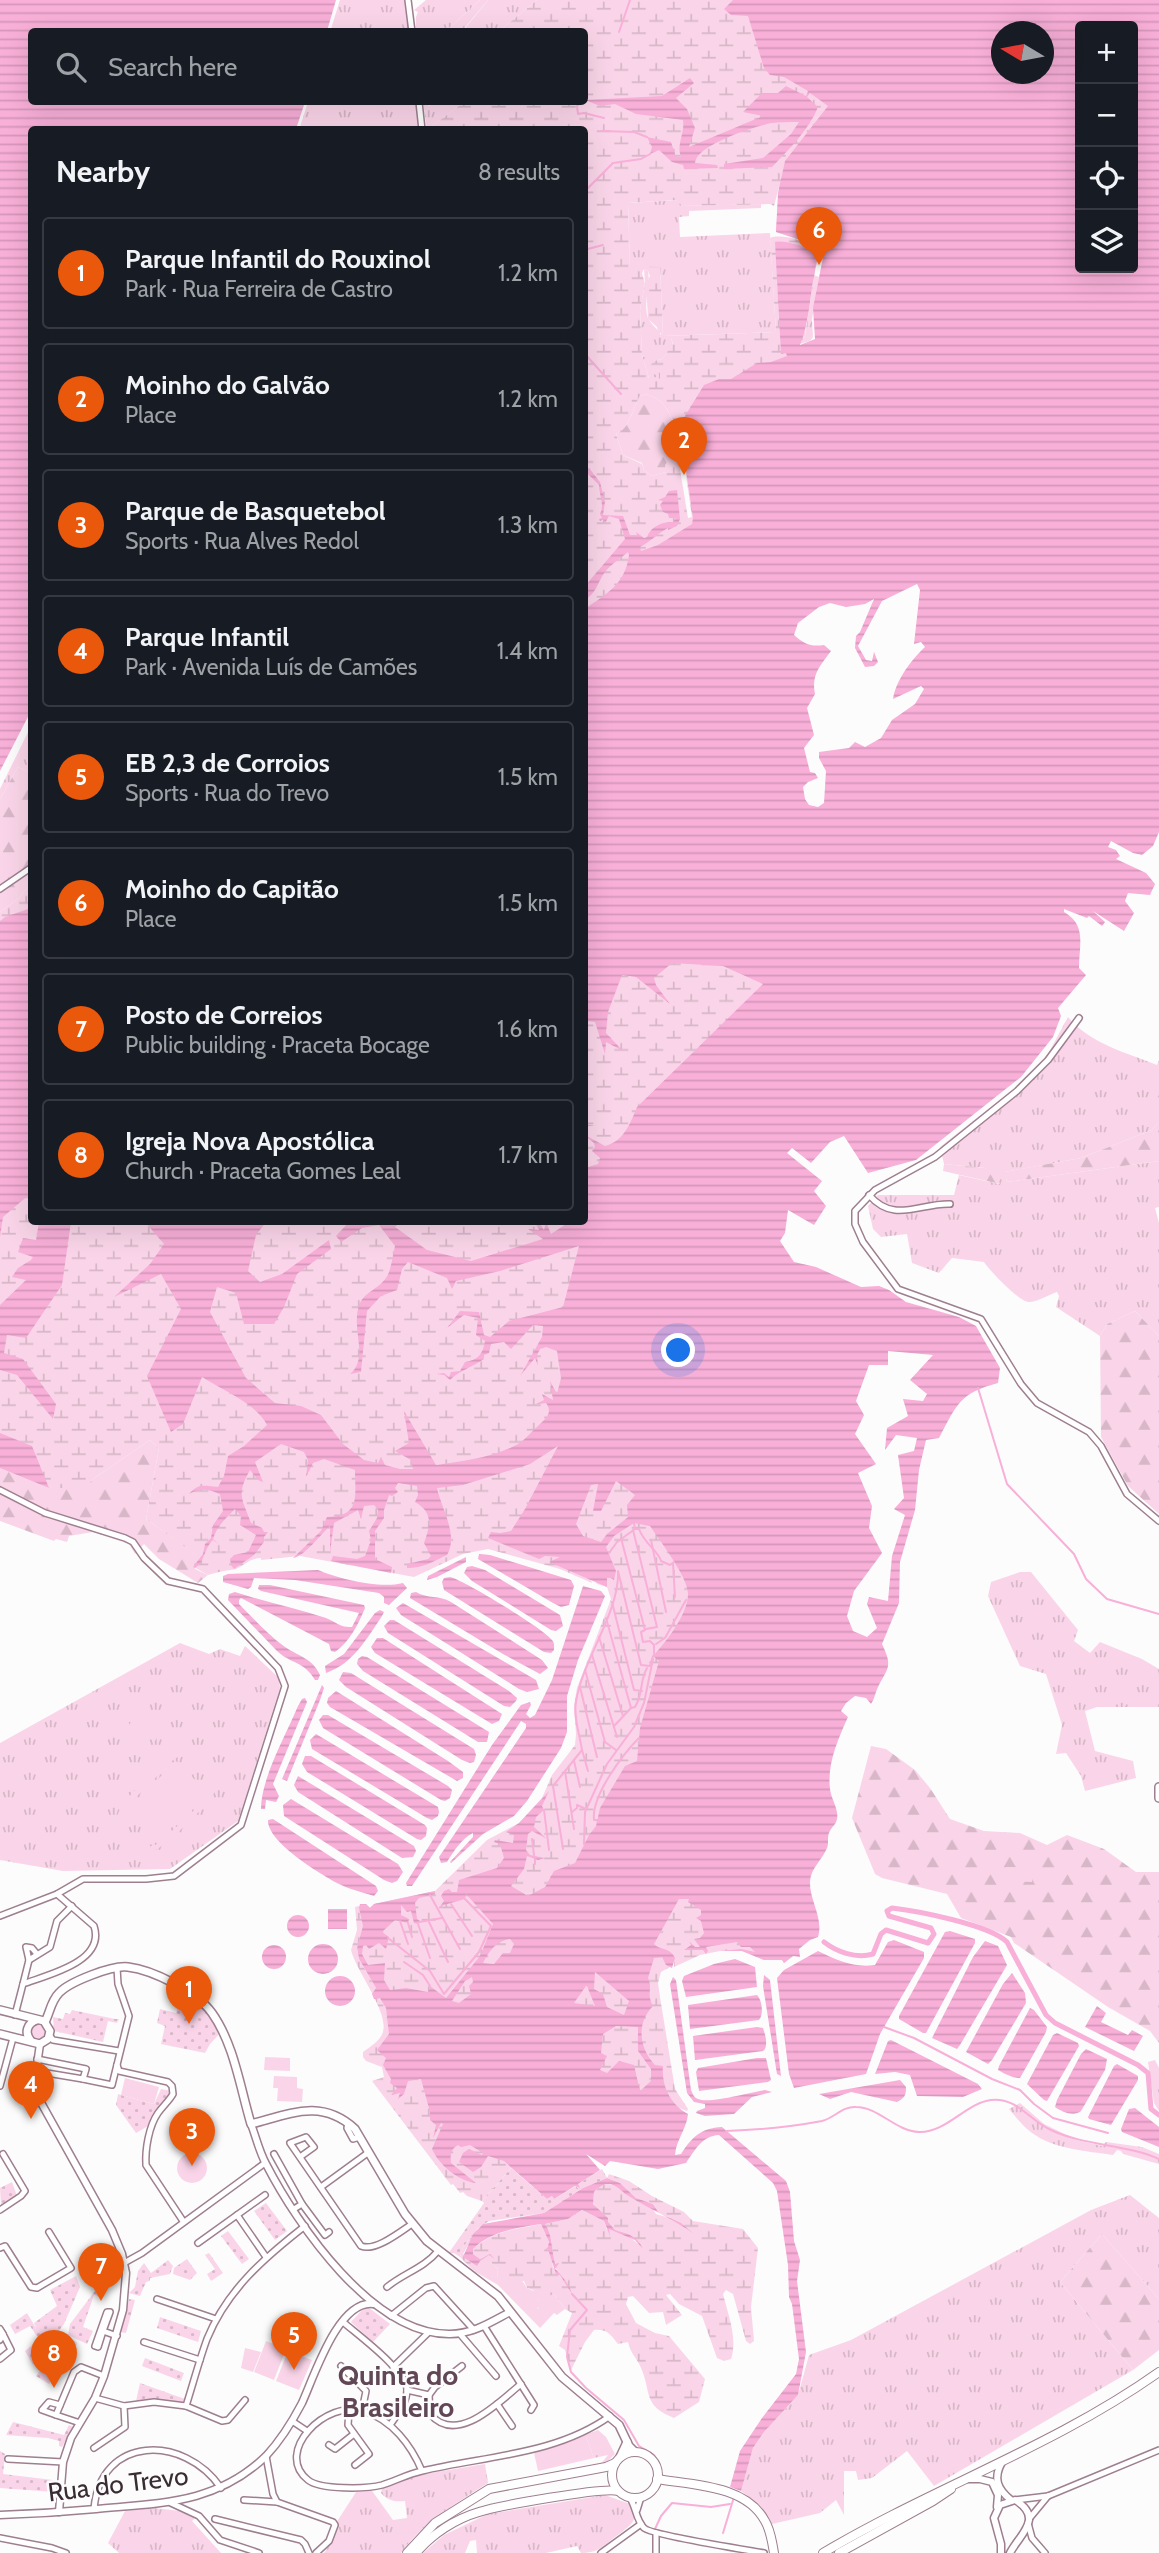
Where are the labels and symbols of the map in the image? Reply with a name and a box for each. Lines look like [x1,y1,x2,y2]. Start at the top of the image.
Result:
north arrow [991,21,1054,84]
pin: 6 [796,207,842,265]
pin: 2 [661,417,707,475]
your location [661,1333,695,1367]
pin: 1 [166,1966,212,2024]
pin: 4 [8,2061,54,2119]
pin: 3 [169,2108,215,2166]
pin: 7 [78,2243,124,2301]
pin: 5 [271,2312,317,2370]
pin: 8 [31,2330,77,2388]
district label: Quinta do Brasileiro [338,2358,458,2424]
street label: Rua do Trevo [46,2460,190,2508]

